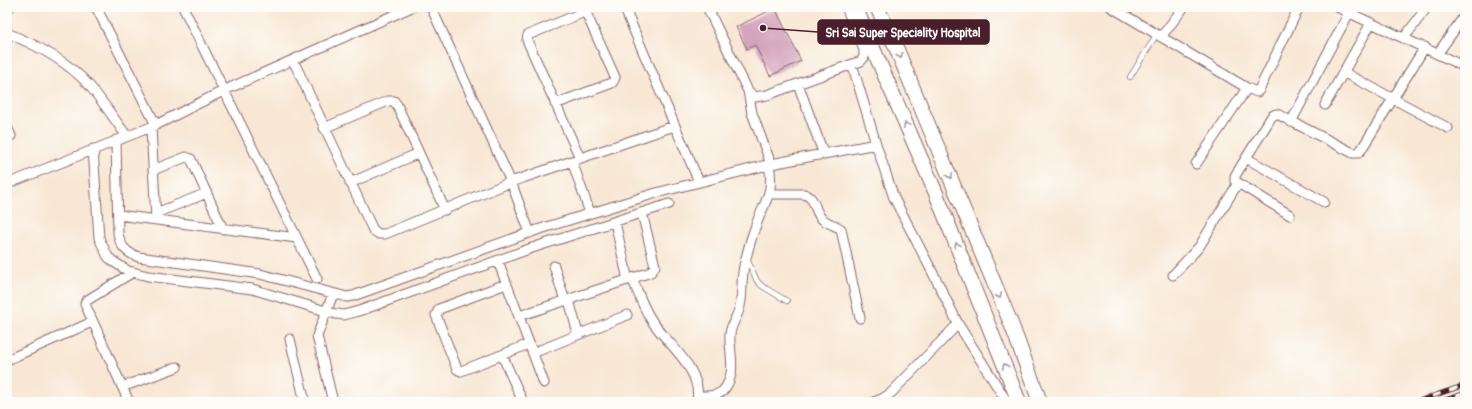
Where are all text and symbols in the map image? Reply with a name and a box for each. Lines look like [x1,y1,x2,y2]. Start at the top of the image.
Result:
callout: Sri Sai Super Speciality Hospital [818,20,989,44]
text: Sri Sai Super Speciality Hospital [825,26,981,41]
one-way arrow [895,53,903,60]
one-way arrow [903,122,911,130]
one-way arrow [945,173,953,180]
one-way arrow [953,242,961,249]
one-way arrow [995,293,1003,300]
one-way arrow [1002,362,1010,370]

